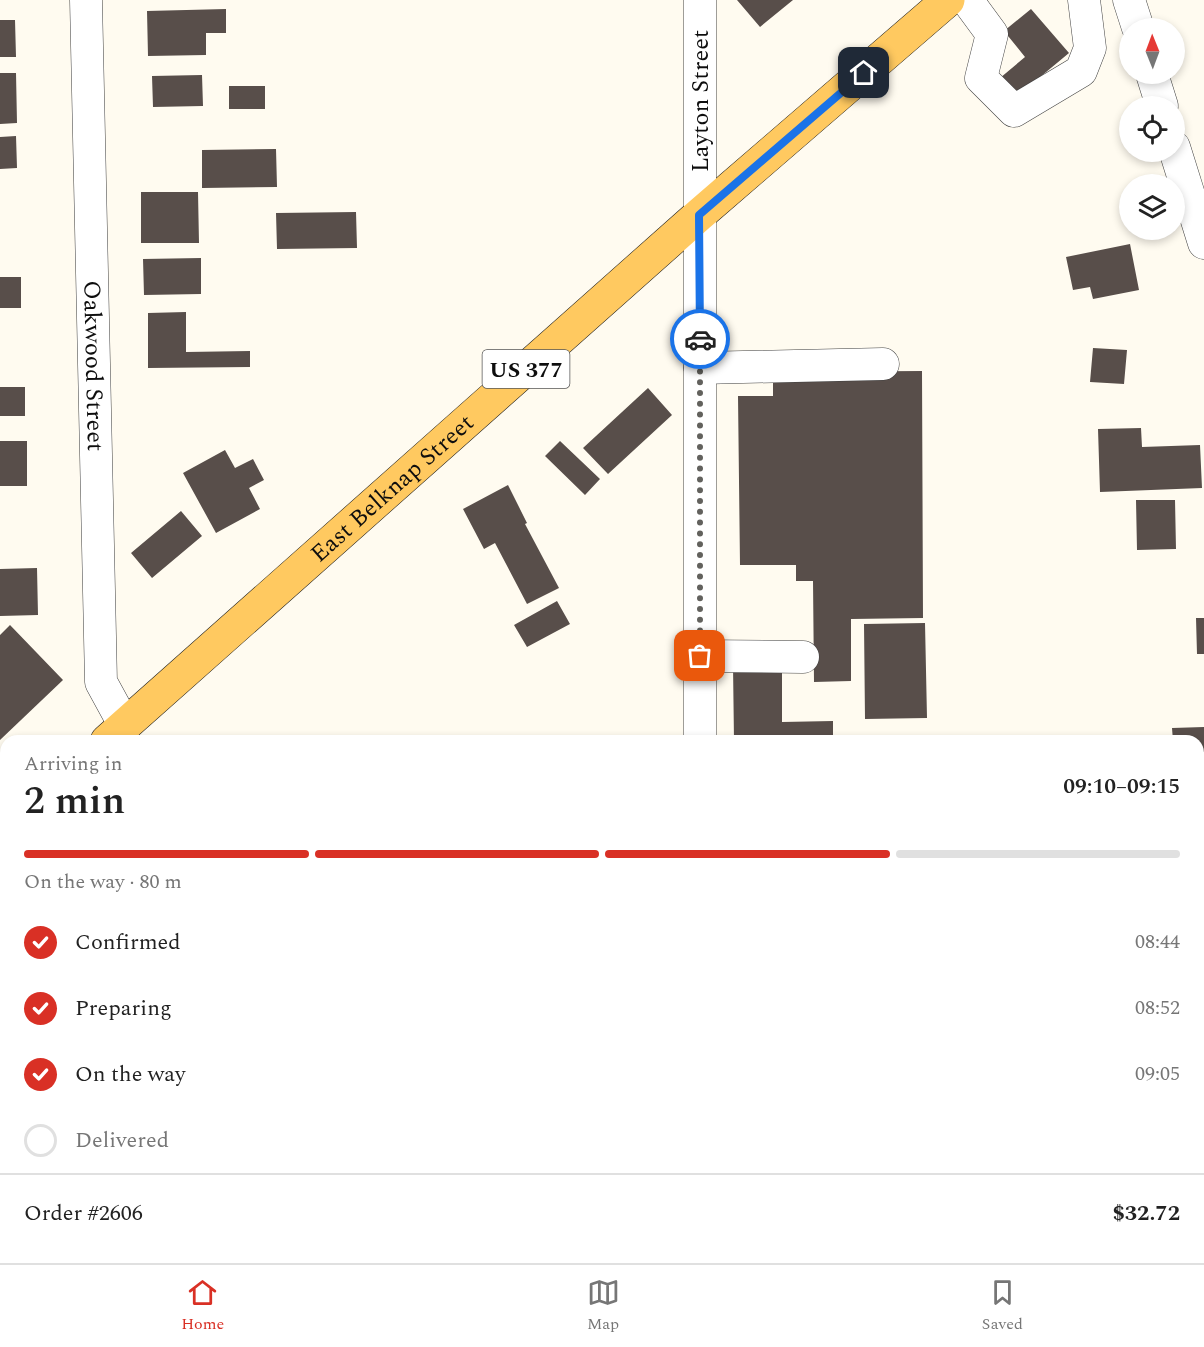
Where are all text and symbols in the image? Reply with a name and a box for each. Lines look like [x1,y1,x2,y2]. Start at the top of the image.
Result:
north arrow [1119,18,1185,84]
map controls [1119,18,1185,240]
street label: Layton Street [683,30,719,172]
pin [838,47,889,98]
icon: home [847,56,880,89]
button: locate [1119,96,1185,162]
button: layers [1119,174,1185,240]
street label: Oakwood Street [73,280,113,452]
courier [670,309,730,369]
icon: car [684,323,717,356]
road number: US 377 [482,350,570,388]
street label: East Belknap Street [303,406,482,571]
pin [674,630,725,681]
icon: bag [683,639,716,672]
text: Arriving in [24,749,122,779]
text: 09:10–09:15 [1063,770,1180,803]
text: 2 min [24,772,125,831]
text: On the way · 80 m [24,867,182,897]
icon: check [24,926,57,959]
text: Confirmed [75,926,181,959]
text: 08:44 [1135,927,1180,957]
icon: check [24,992,57,1025]
text: Preparing [75,992,172,1025]
text: 08:52 [1135,993,1180,1023]
icon: check [24,1058,57,1091]
text: On the way [75,1058,186,1091]
text: 09:05 [1135,1059,1180,1089]
text: Delivered [75,1124,169,1157]
text: Order #2606 [24,1197,143,1230]
text: $32.72 [1112,1197,1180,1230]
tab: Home [181,1276,224,1336]
tab: Map [587,1276,620,1336]
tab: Saved [982,1276,1023,1336]

